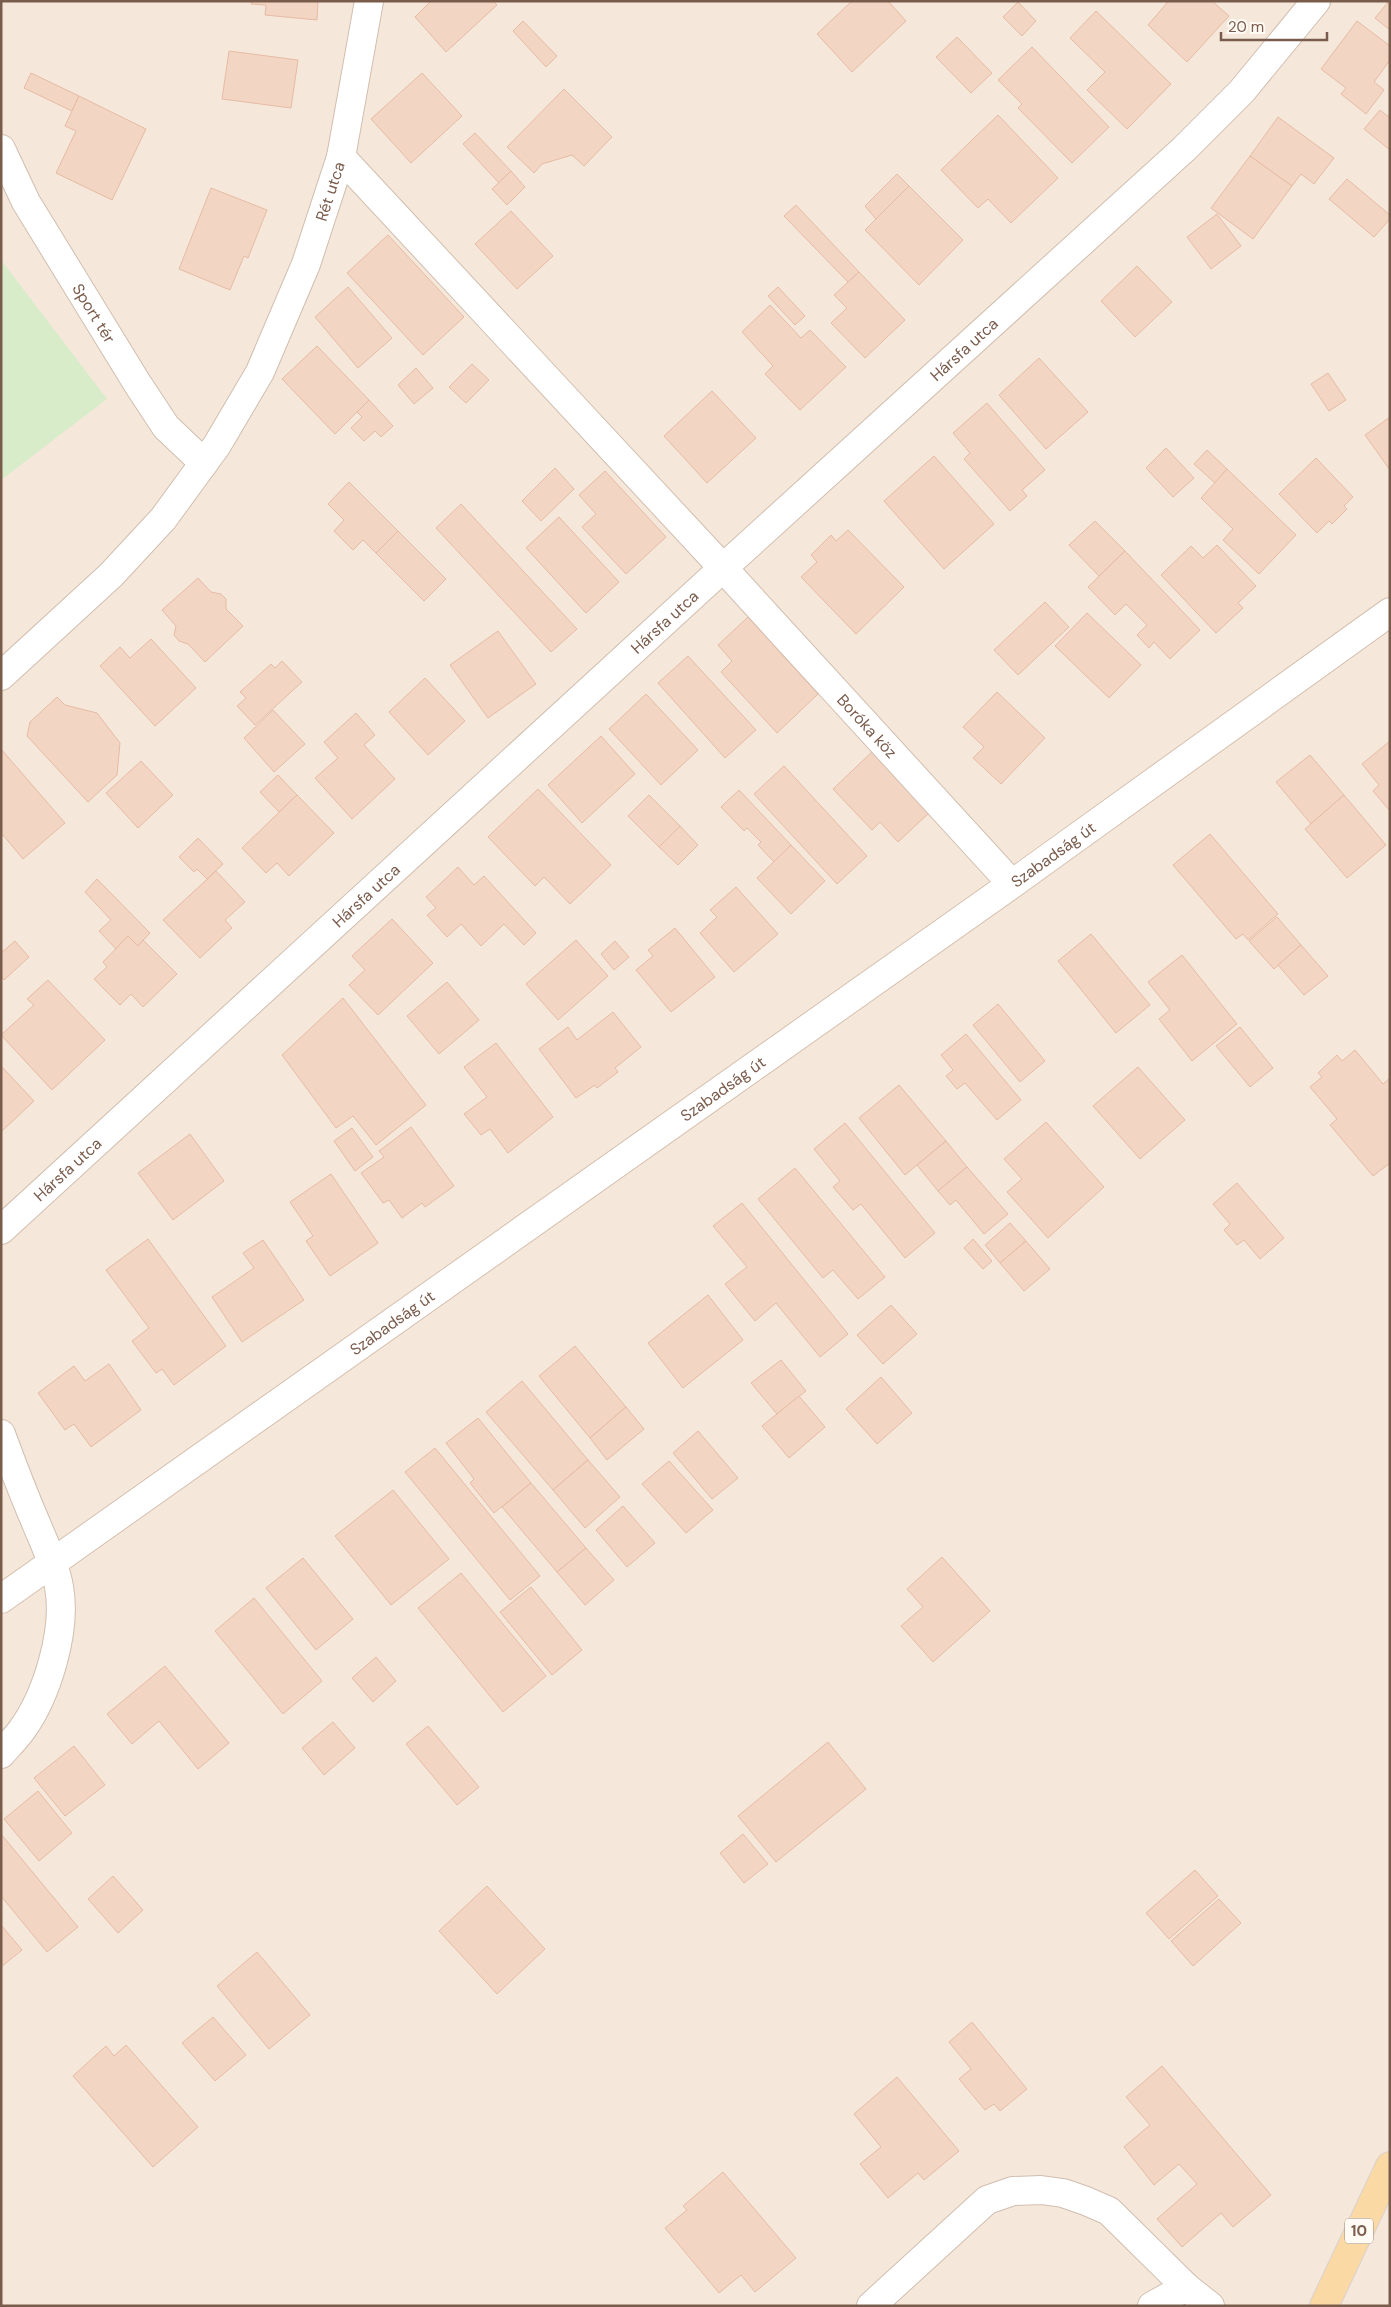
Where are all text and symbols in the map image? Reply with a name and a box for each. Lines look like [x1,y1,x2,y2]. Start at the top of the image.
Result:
scale bar [1221,10,1327,42]
text: 20 m [1228,17,1264,37]
street label: Rét utca [311,159,350,224]
street label: Sport tér [67,280,120,347]
street label: Hársfa utca [926,313,1003,386]
street label: Hársfa utca [626,586,703,659]
street label: Boróka köz [832,690,902,763]
street label: Szabadság út [1007,817,1100,892]
street label: Hársfa utca [328,859,405,932]
street label: Szabadság út [676,1052,770,1126]
street label: Hársfa utca [29,1133,106,1206]
street label: Szabadság út [346,1286,439,1360]
road number: 10 [1345,2218,1373,2244]

